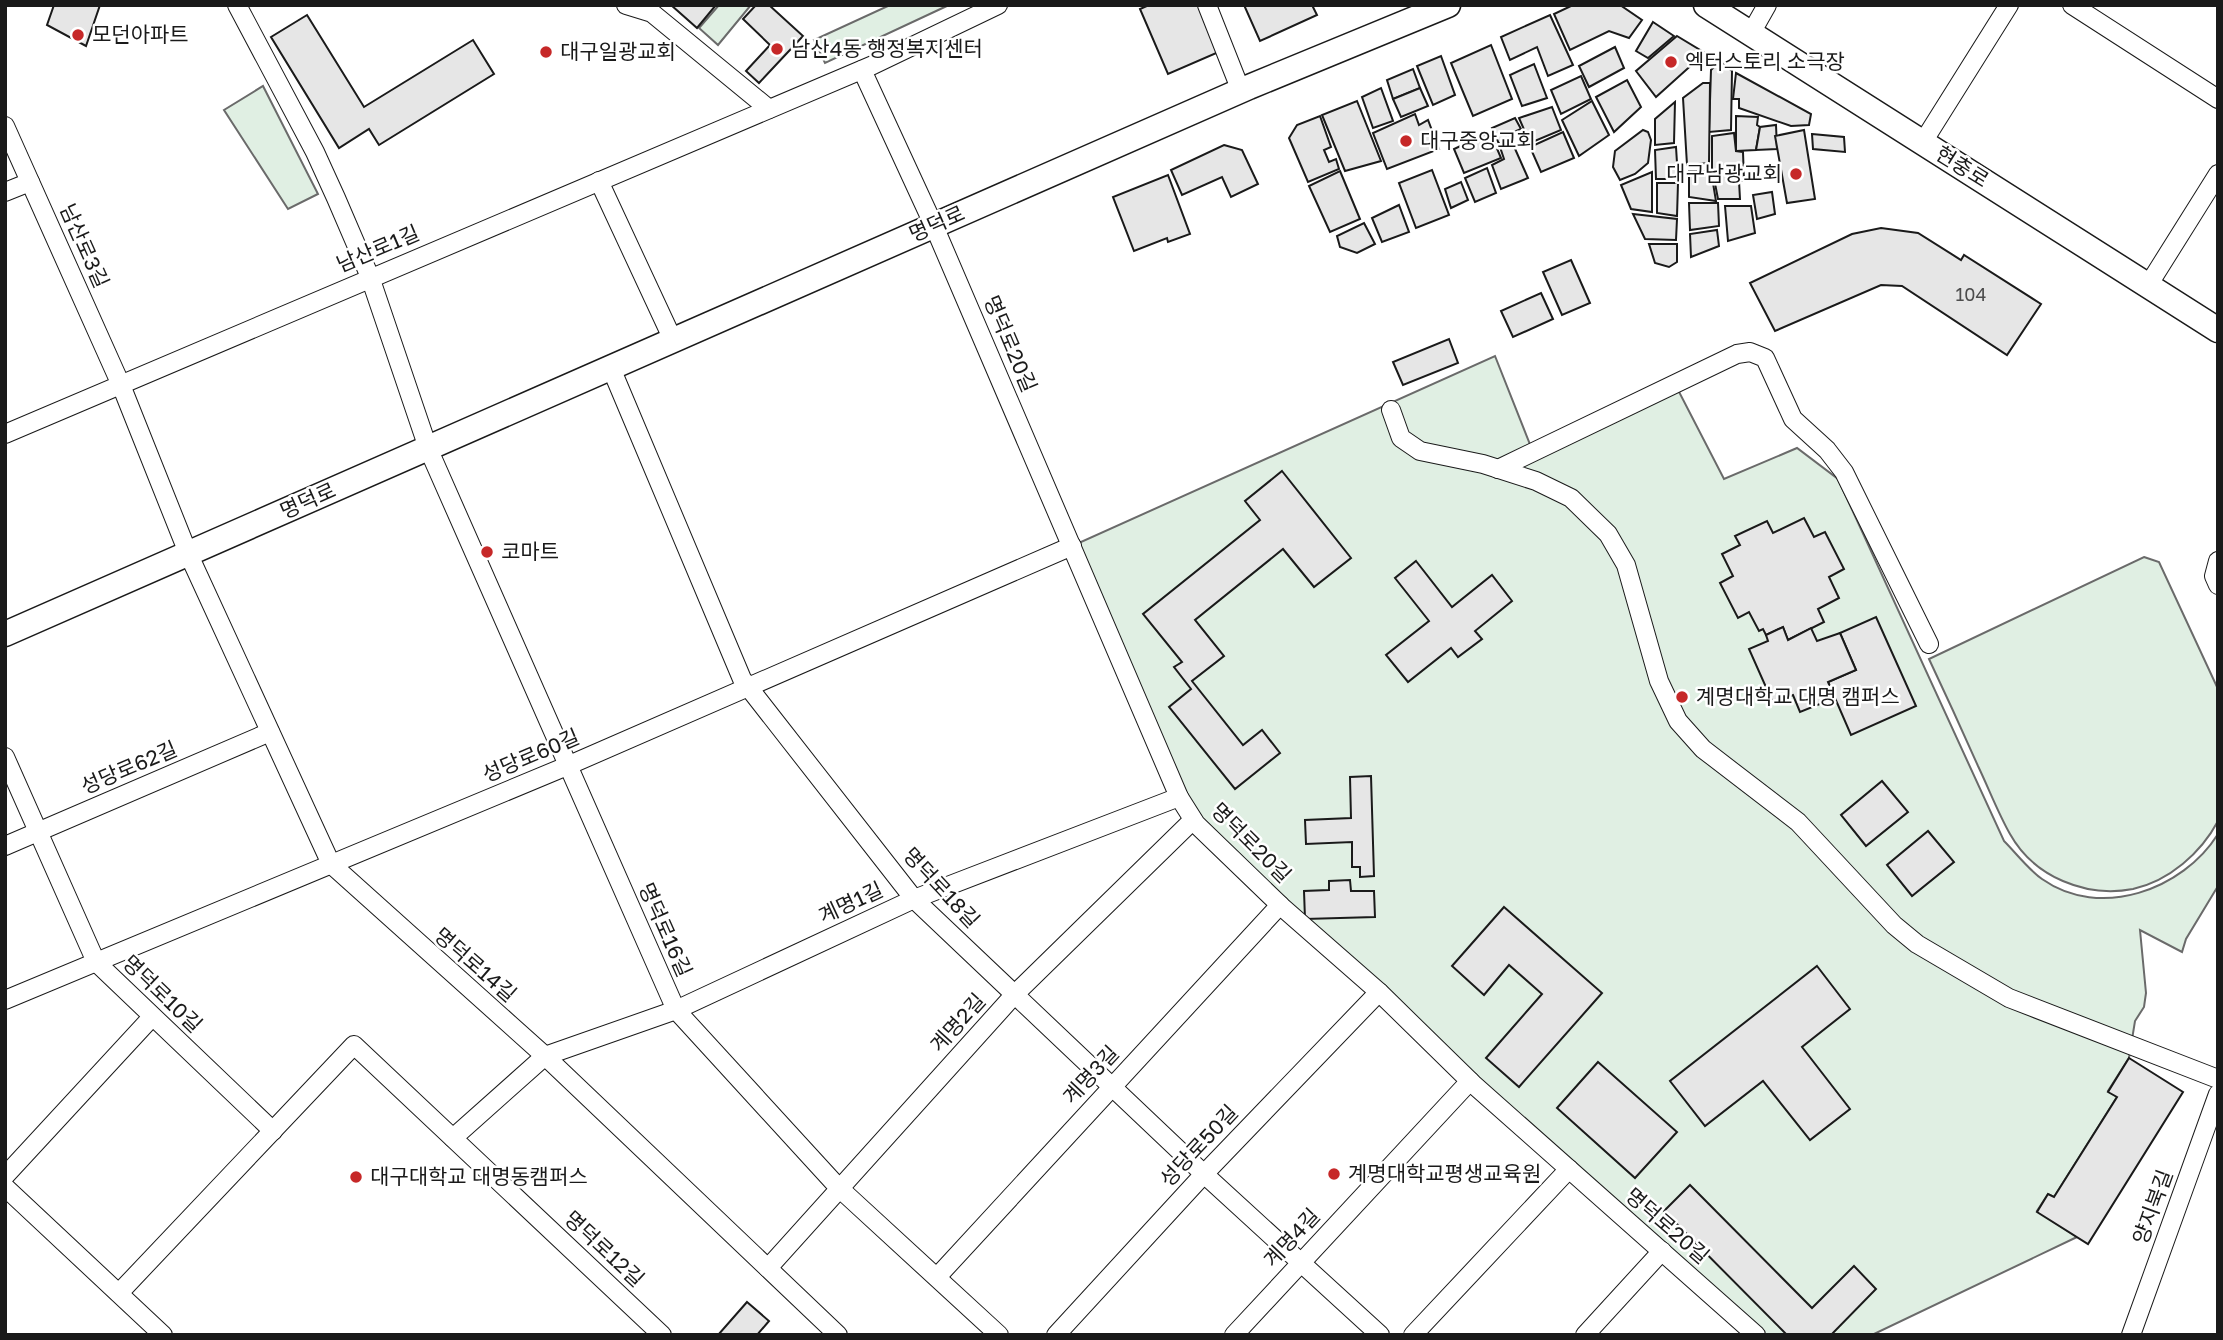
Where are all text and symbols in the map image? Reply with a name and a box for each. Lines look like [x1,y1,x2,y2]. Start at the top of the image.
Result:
place label: 모던아파트 [92,21,189,47]
marker: 모던아파트 [70,27,86,43]
place label: 남산4동 행정복지센터 [791,35,983,61]
place label: 대구일광교회 [560,38,676,64]
marker: 남산4동 행정복지센터 [769,41,785,57]
marker: 대구일광교회 [538,44,554,60]
place label: 엑터스토리 소극장 [1685,48,1845,74]
marker: 엑터스토리 소극장 [1663,54,1679,70]
place label: 대구중앙교회 [1420,127,1536,153]
marker: 대구중앙교회 [1398,133,1414,149]
street label: 현충로 [1931,140,1994,193]
place label: 대구남광교회 [1666,160,1782,186]
marker: 대구남광교회 [1788,166,1804,182]
street label: 남산로3길 [55,199,115,292]
street label: 명덕로 [905,199,968,247]
street label: 남산로1길 [332,219,423,277]
house number: 104 [1956,283,1986,305]
street label: 명덕로20길 [979,291,1043,396]
street label: 명덕로 [276,476,339,524]
place label: 코마트 [501,538,559,564]
marker: 코마트 [479,544,495,560]
place label: 계명대학교 대명 캠퍼스 [1696,683,1900,709]
marker: 계명대학교 대명 캠퍼스 [1674,689,1690,705]
street label: 성당로60길 [478,723,583,787]
street label: 성당로62길 [77,735,181,799]
street label: 명덕로20길 [1206,797,1297,888]
street label: 명덕로18길 [898,842,985,933]
street label: 계명1길 [814,876,887,928]
street label: 명덕로16길 [634,879,698,981]
street label: 명덕로14길 [429,922,522,1007]
street label: 명덕로10길 [118,949,208,1038]
street label: 계명2길 [924,988,990,1057]
street label: 계명3길 [1057,1040,1124,1109]
street label: 성당로50길 [1154,1099,1243,1192]
place label: 계명대학교평생교육원 [1348,1160,1541,1186]
place label: 대구대학교 대명동캠퍼스 [370,1163,588,1189]
marker: 계명대학교평생교육원 [1326,1166,1342,1182]
street label: 양지북길 [2127,1166,2177,1247]
marker: 대구대학교 대명동캠퍼스 [348,1169,364,1185]
street label: 명덕로20길 [1620,1182,1715,1269]
street label: 계명4길 [1258,1203,1325,1272]
street label: 명덕로12길 [559,1205,650,1292]

